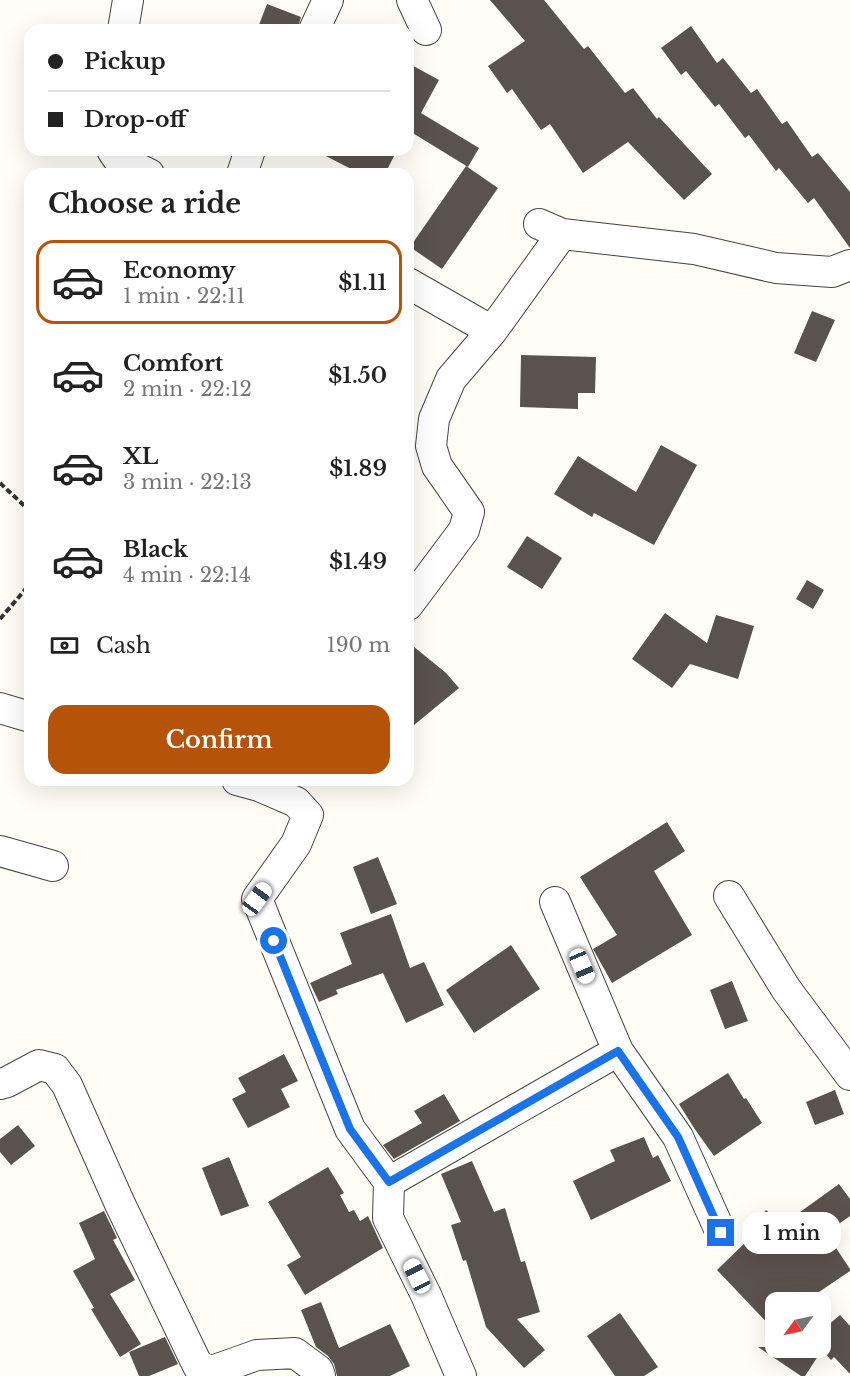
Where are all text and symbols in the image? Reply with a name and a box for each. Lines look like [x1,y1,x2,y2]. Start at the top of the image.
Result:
text: Pickup [84,48,166,75]
text: Drop-off [84,106,186,133]
text: Choose a ride [48,187,241,220]
icon: car [51,255,105,309]
text: Economy [123,257,235,284]
text: $1.11 [338,269,387,296]
text: 1 min · 22:11 [123,284,245,308]
icon: car [51,348,105,402]
text: Comfort [123,350,223,377]
text: $1.50 [328,362,387,389]
text: 2 min · 22:12 [123,377,252,401]
icon: car [51,441,105,495]
text: XL [123,443,158,470]
text: $1.89 [329,455,387,482]
text: 3 min · 22:13 [123,470,252,494]
icon: car [51,534,105,588]
text: Black [123,536,188,563]
text: $1.49 [329,548,387,575]
text: 4 min · 22:14 [123,563,251,587]
icon: cash [48,629,81,662]
text: Cash [96,632,151,659]
text: 190 m [327,633,390,657]
button: Confirm [48,705,390,774]
car [239,879,275,919]
route start [260,927,287,954]
car [567,946,597,986]
callout: 1 min [742,1212,841,1254]
route end [707,1219,734,1246]
text: 1 min [763,1221,820,1245]
car [401,1256,433,1296]
north arrow [765,1292,831,1358]
map controls [765,1292,831,1358]

